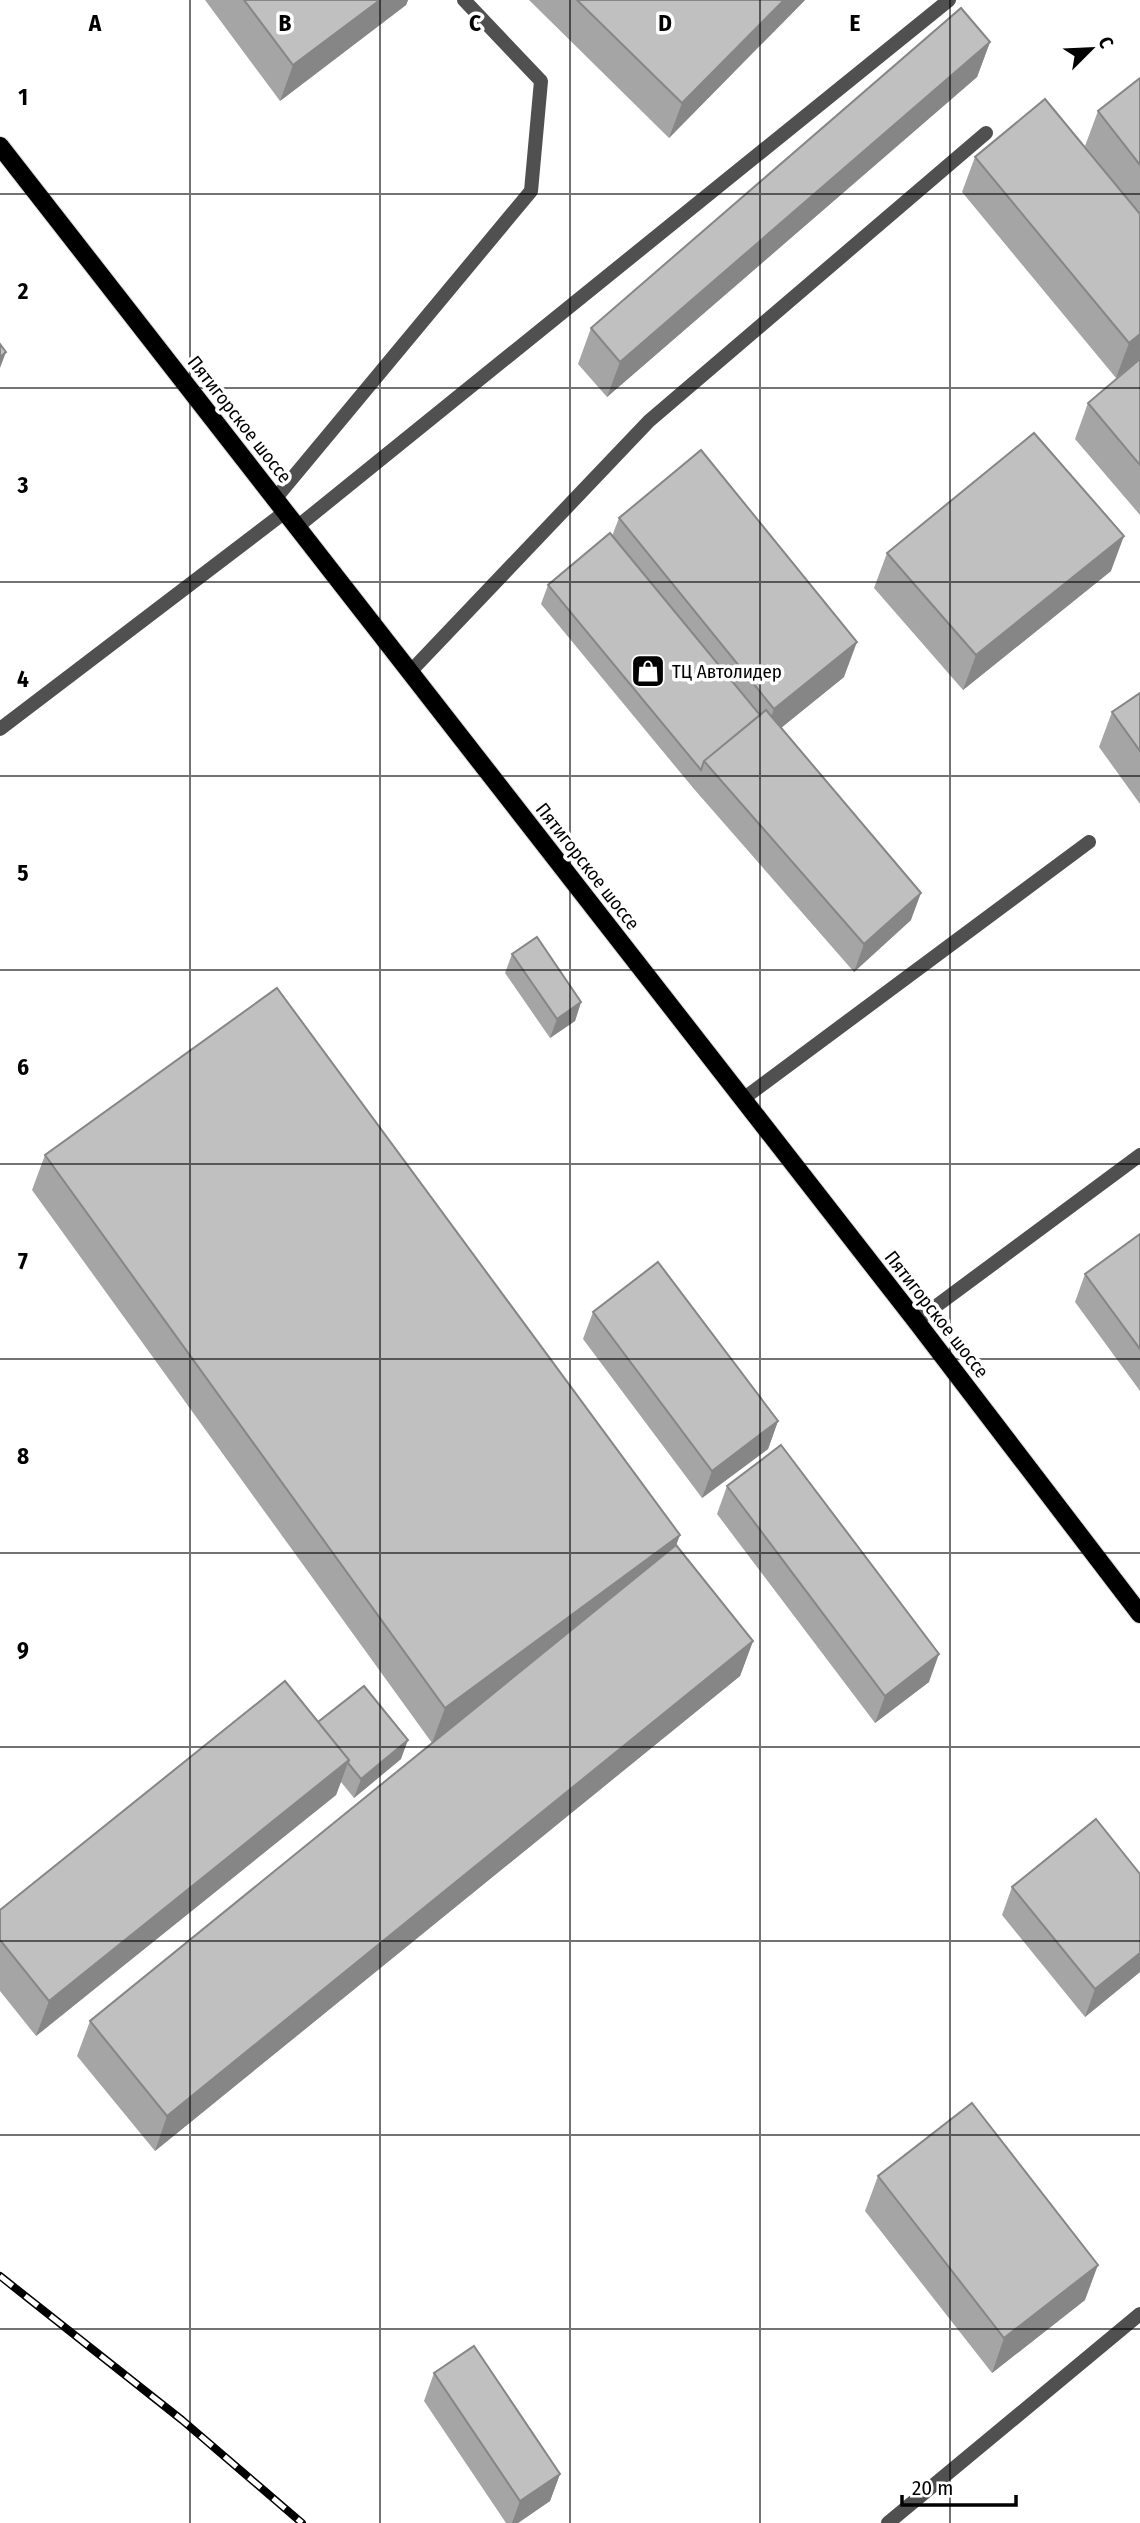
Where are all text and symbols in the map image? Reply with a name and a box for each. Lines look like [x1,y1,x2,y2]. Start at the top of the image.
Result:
text: A [88,9,102,37]
text: B [279,9,292,37]
text: C [469,9,481,37]
text: D [658,9,672,37]
text: E [850,9,861,37]
north arrow [1056,14,1126,84]
text: С [1094,33,1119,52]
text: 1 [18,83,28,111]
text: 2 [17,277,29,305]
street label: Пятигорское шоссе [183,351,296,487]
text: 3 [17,471,29,499]
shop icon: ТЦ Автолидер [629,652,667,690]
place label: ТЦ Автолидер [672,660,782,683]
text: 4 [17,665,29,693]
street label: Пятигорское шоссе [531,798,644,934]
text: 5 [17,859,29,887]
text: 6 [17,1053,29,1081]
street label: Пятигорское шоссе [880,1246,993,1382]
text: 7 [18,1247,28,1275]
text: 8 [17,1442,29,1470]
text: 9 [17,1636,29,1664]
scale bar [902,2464,1016,2508]
text: 20 m [912,2475,953,2501]

